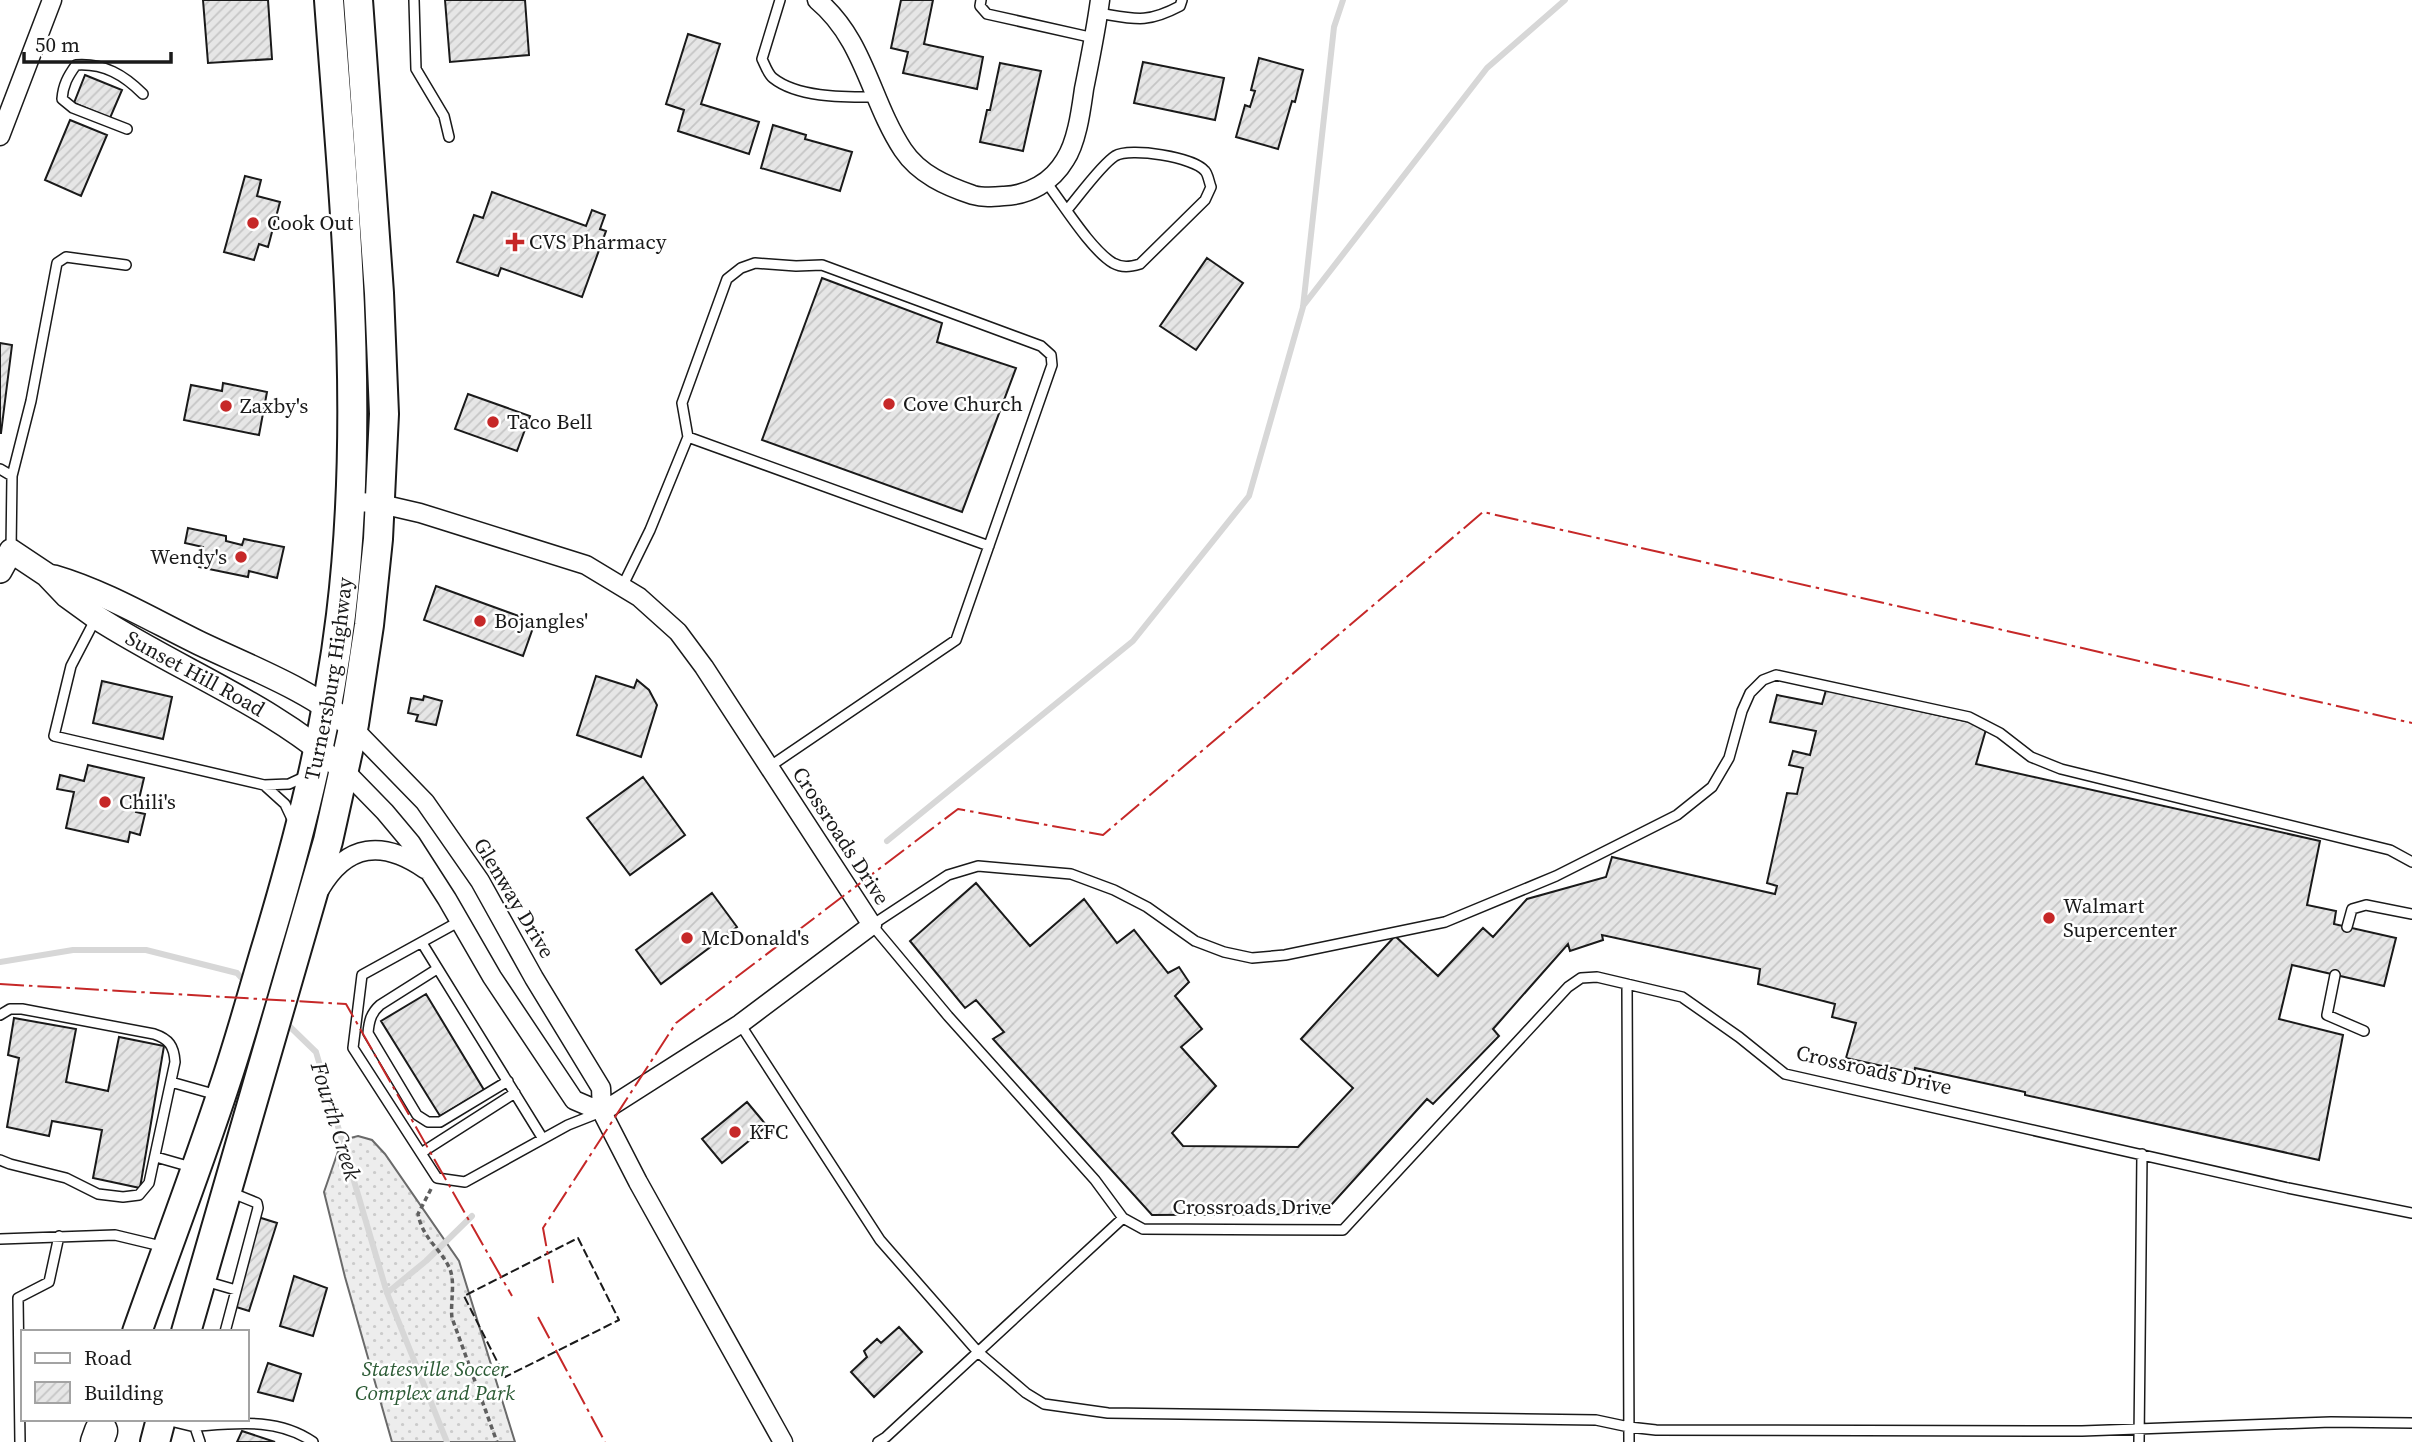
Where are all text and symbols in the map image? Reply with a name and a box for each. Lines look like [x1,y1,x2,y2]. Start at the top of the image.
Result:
scale bar [24,21,172,65]
text: 50 m [35,30,80,59]
place label: Cook Out [267,208,354,237]
marker: Cook Out [245,215,261,231]
place label: CVS Pharmacy [529,227,667,256]
marker: CVS Pharmacy [507,234,523,250]
place label: Cove Church [903,389,1023,418]
place label: Zaxby's [240,391,308,420]
marker: Cove Church [881,396,897,412]
marker: Zaxby's [218,398,234,414]
place label: Taco Bell [507,407,592,436]
marker: Taco Bell [485,414,501,430]
place label: Wendy's [150,542,227,571]
marker: Wendy's [233,549,249,565]
street label: Turnersburg Highway [297,576,359,783]
place label: Bojangles' [494,606,588,635]
marker: Bojangles' [472,613,488,629]
street label: Sunset Hill Road [120,623,271,723]
street label: Crossroads Drive [786,761,897,910]
place label: Chili's [119,787,176,816]
marker: Chili's [97,794,113,810]
street label: Glenway Drive [467,832,562,963]
place label: Walmart Supercenter [2063,891,2177,944]
marker: Walmart Supercenter [2041,910,2057,926]
place label: McDonald's [701,923,809,952]
marker: McDonald's [679,930,695,946]
street label: Crossroads Drive [1793,1037,1955,1102]
water label: Fourth Creek [302,1057,369,1184]
place label: KFC [749,1117,788,1146]
marker: KFC [727,1124,743,1140]
street label: Crossroads Drive [1172,1192,1332,1221]
legend [21,1330,248,1421]
text: Road [84,1343,132,1372]
park label: Statesville Soccer Complex and Park [355,1354,515,1407]
text: Building [84,1378,163,1407]

